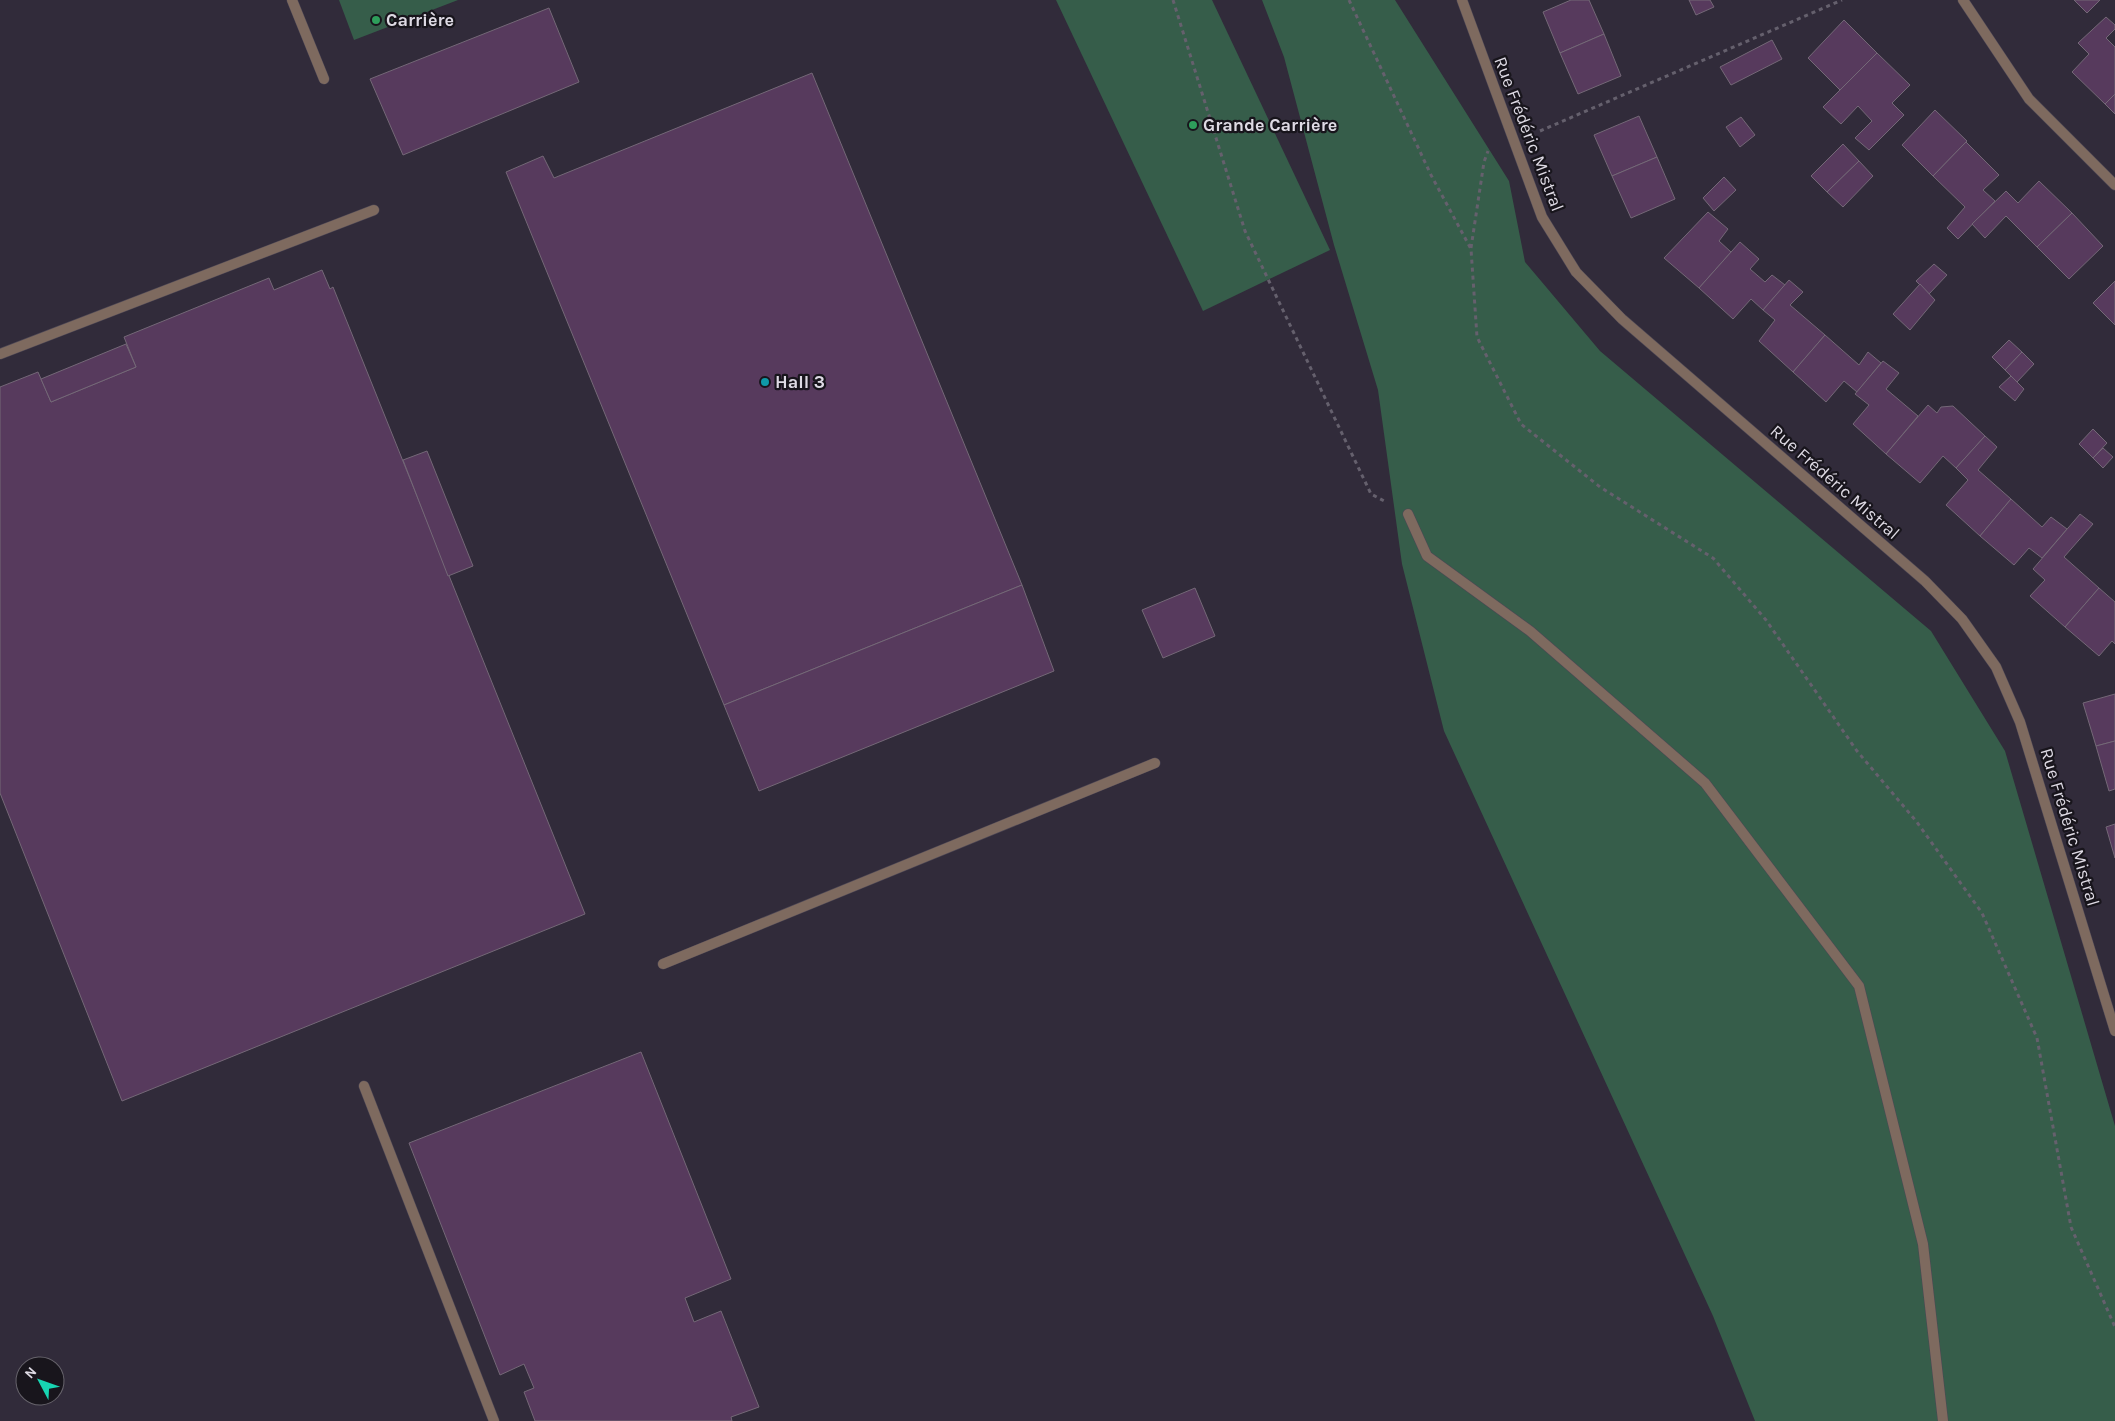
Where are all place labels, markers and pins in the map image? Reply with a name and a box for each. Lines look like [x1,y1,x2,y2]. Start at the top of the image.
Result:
place label: Carrière [386,9,454,31]
marker: Carrière [370,14,382,26]
place label: Grande Carrière [1203,114,1337,136]
marker: Grande Carrière [1187,119,1199,131]
place label: Hall 3 [775,371,825,393]
marker: Hall 3 [759,376,771,388]

